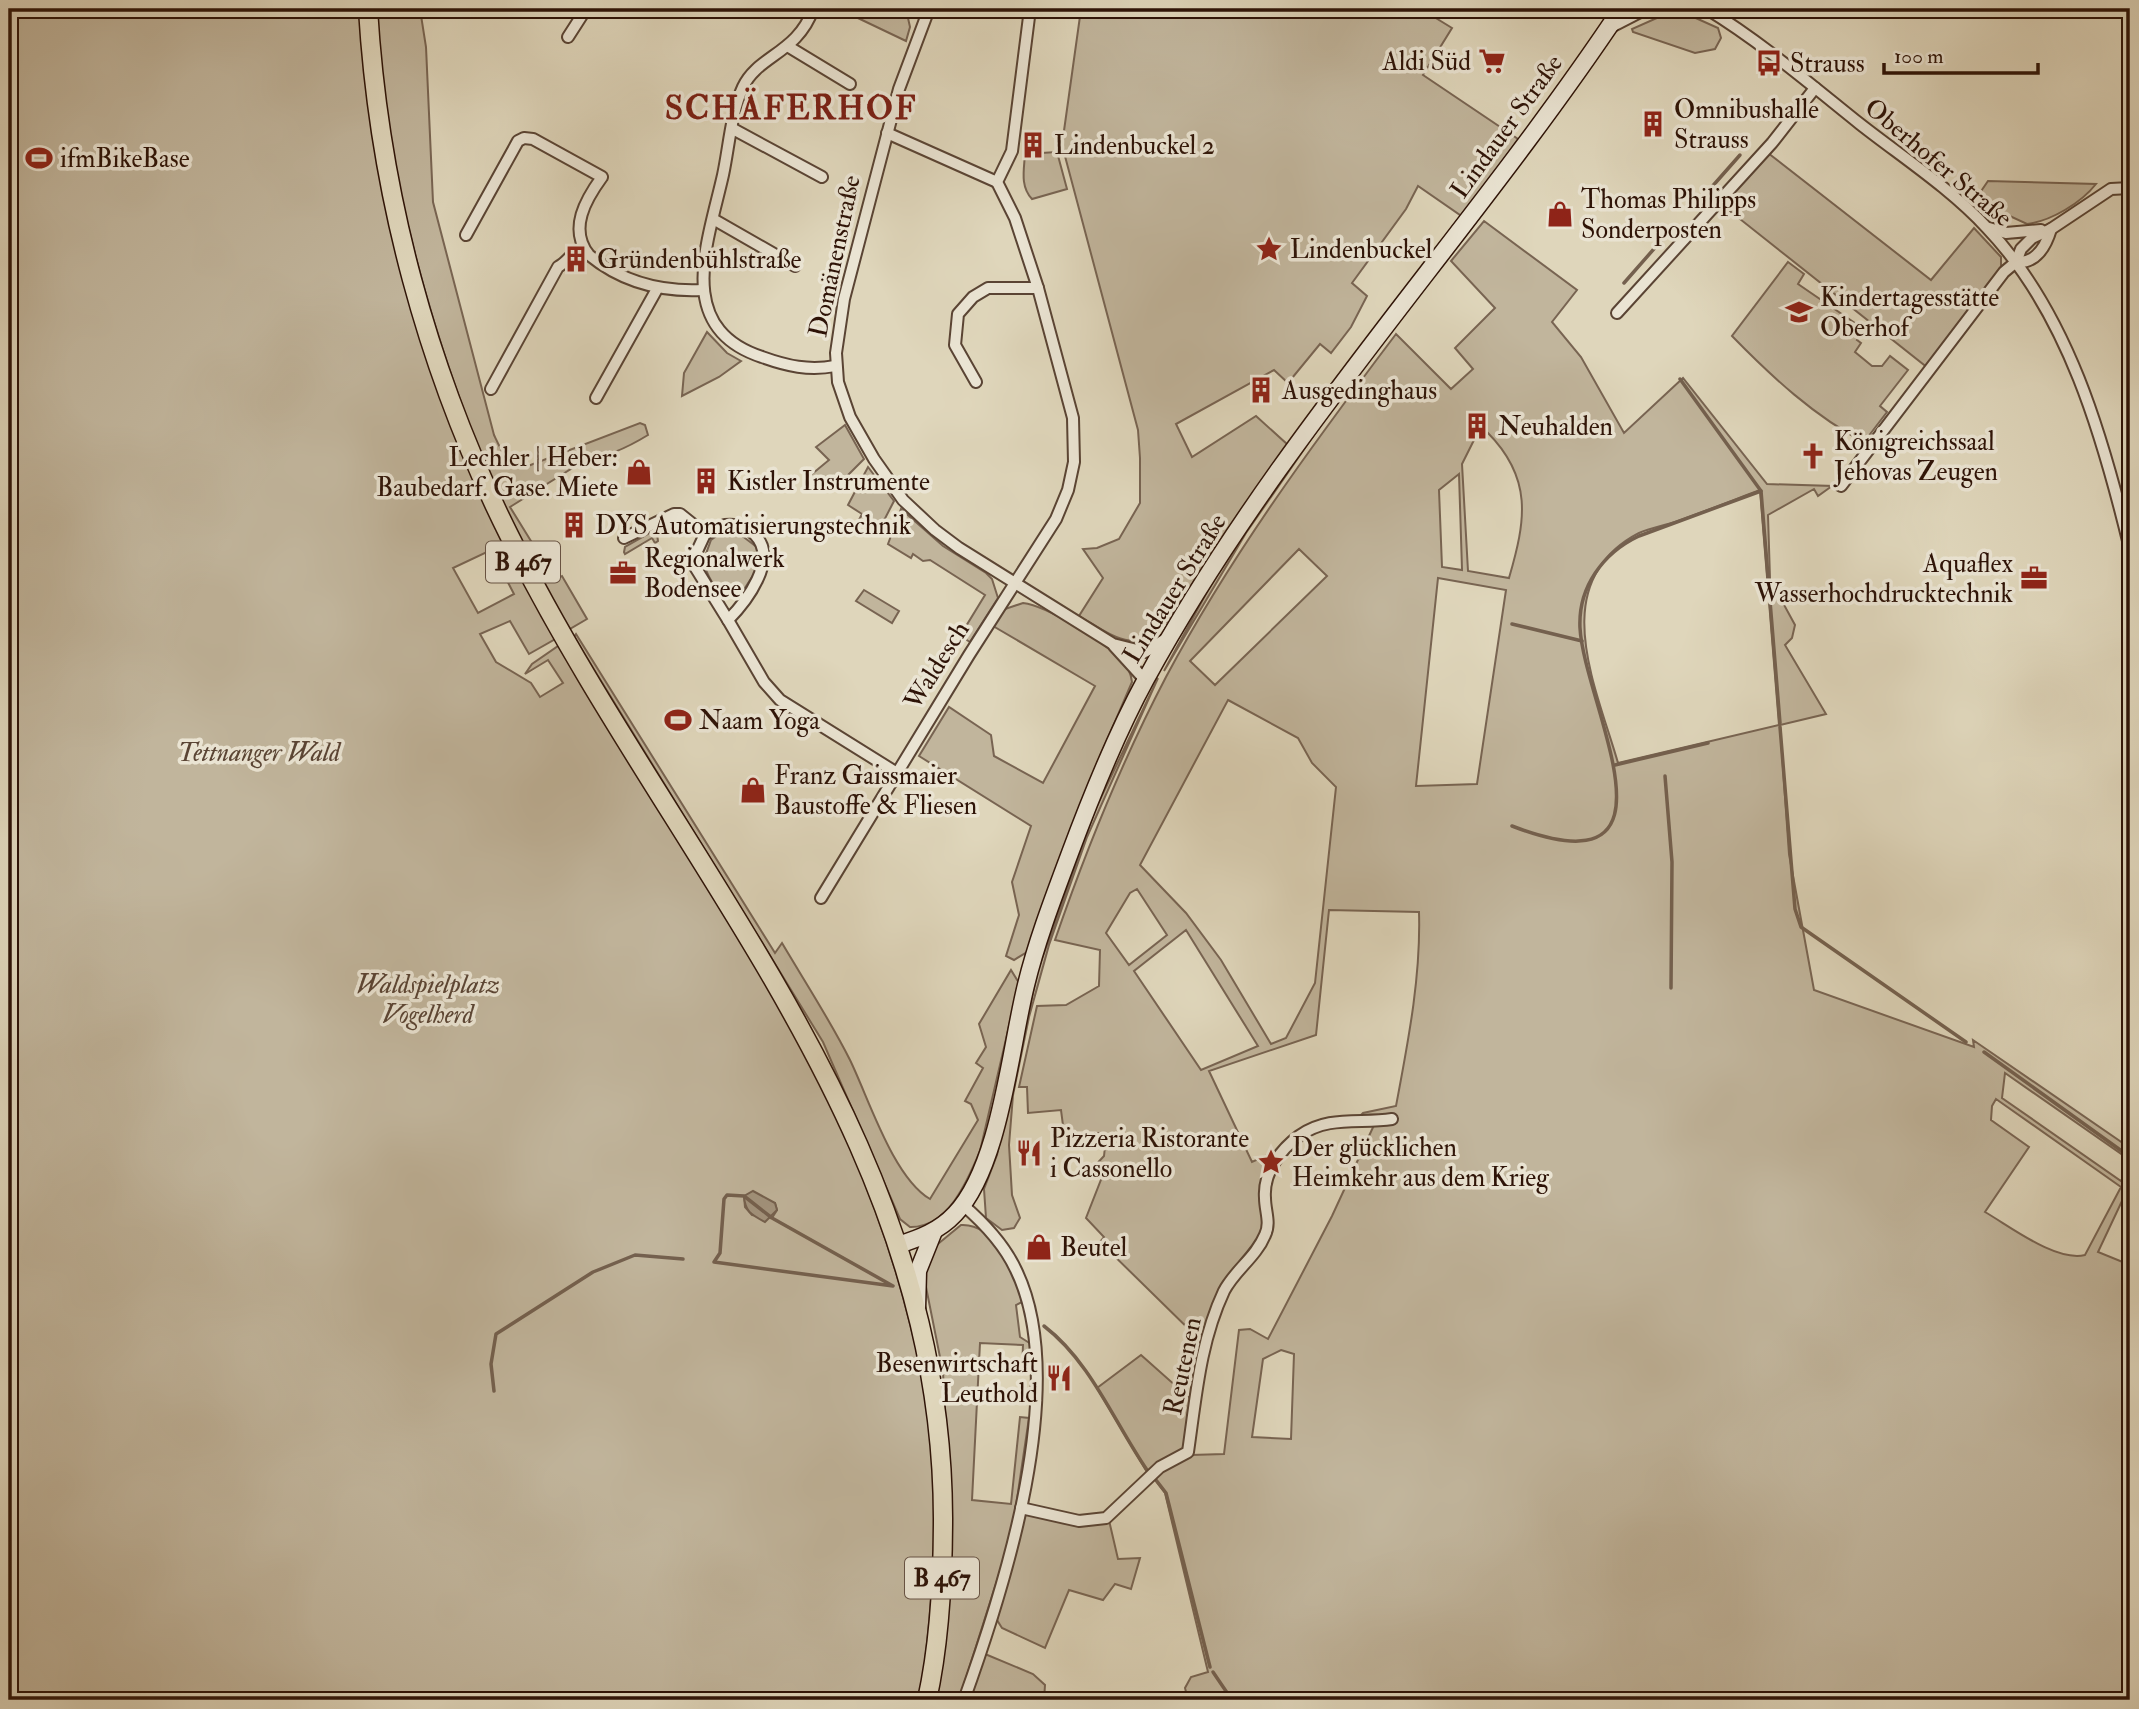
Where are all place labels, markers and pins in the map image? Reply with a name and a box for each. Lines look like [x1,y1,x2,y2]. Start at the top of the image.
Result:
place label: Aldi Süd [1381,46,1471,78]
supermarket icon: Aldi Süd [1477,46,1507,76]
bus stop icon: Strauss [1754,48,1784,78]
place label: Strauss [1790,48,1865,80]
place label: Omnibushalle Strauss [1674,94,1819,156]
building icon: Omnibushalle Strauss [1638,109,1668,139]
building icon: Lindenbuckel 2 [1018,130,1048,160]
place label: Lindenbuckel 2 [1054,130,1215,162]
sports icon: ifmBikeBase [24,143,54,173]
place label: ifmBikeBase [60,143,190,175]
place label: Thomas Philipps Sonderposten [1581,184,1756,247]
shop icon: Thomas Philipps Sonderposten [1545,199,1575,229]
place icon: Lindenbuckel [1254,234,1284,264]
place label: Lindenbuckel [1290,234,1433,266]
building icon: Gründenbühlstraße [561,244,591,274]
place label: Gründenbühlstraße [597,244,801,276]
place label: Kindertagesstätte Oberhof [1820,282,1999,344]
school or university icon: Kindertagesstätte Oberhof [1784,297,1814,327]
building icon: Ausgedinghaus [1246,375,1276,405]
place label: Ausgedinghaus [1281,375,1437,407]
building icon: Neuhalden [1462,411,1492,441]
place label: Neuhalden [1498,411,1613,443]
place label: Königreichssaal Jehovas Zeugen [1833,426,1998,488]
church icon: Königreichssaal Jehovas Zeugen [1798,441,1828,471]
place label: Lechler | Heber: Baubedarf. Gase. Miete [376,442,618,504]
shop icon: Lechler | Heber: Baubedarf. Gase. Miete [624,457,654,487]
building icon: Kistler Instrumente [691,466,721,496]
place label: Kistler Instrumente [727,466,930,498]
building icon: DYS Automatisierungstechnik [559,510,589,540]
place label: DYS Automatisierungstechnik [595,510,912,542]
place label: Regionalwerk Bodensee [644,543,785,605]
place label: Aquaflex Wasserhochdrucktechnik [1754,548,2014,610]
office icon: Regionalwerk Bodensee [608,558,638,588]
office icon: Aquaflex Wasserhochdrucktechnik [2019,563,2049,593]
sports icon: Naam Yoga [663,705,693,735]
place label: Naam Yoga [699,705,820,737]
place label: Franz Gaissmaier Baustoffe & Fliesen [774,760,977,822]
shop icon: Franz Gaissmaier Baustoffe & Fliesen [738,775,768,805]
place label: Pizzeria Ristorante i Cassonello [1050,1123,1249,1185]
place label: Der glücklichen Heimkehr aus dem Krieg [1292,1132,1550,1194]
restaurant icon: Pizzeria Ristorante i Cassonello [1014,1138,1044,1168]
place icon: Der glücklichen Heimkehr aus dem Krieg [1256,1147,1286,1177]
shop icon: Beutel [1024,1232,1054,1262]
place label: Beutel [1060,1232,1128,1264]
place label: Besenwirtschaft Leuthold [876,1348,1038,1410]
restaurant icon: Besenwirtschaft Leuthold [1044,1363,1074,1393]

